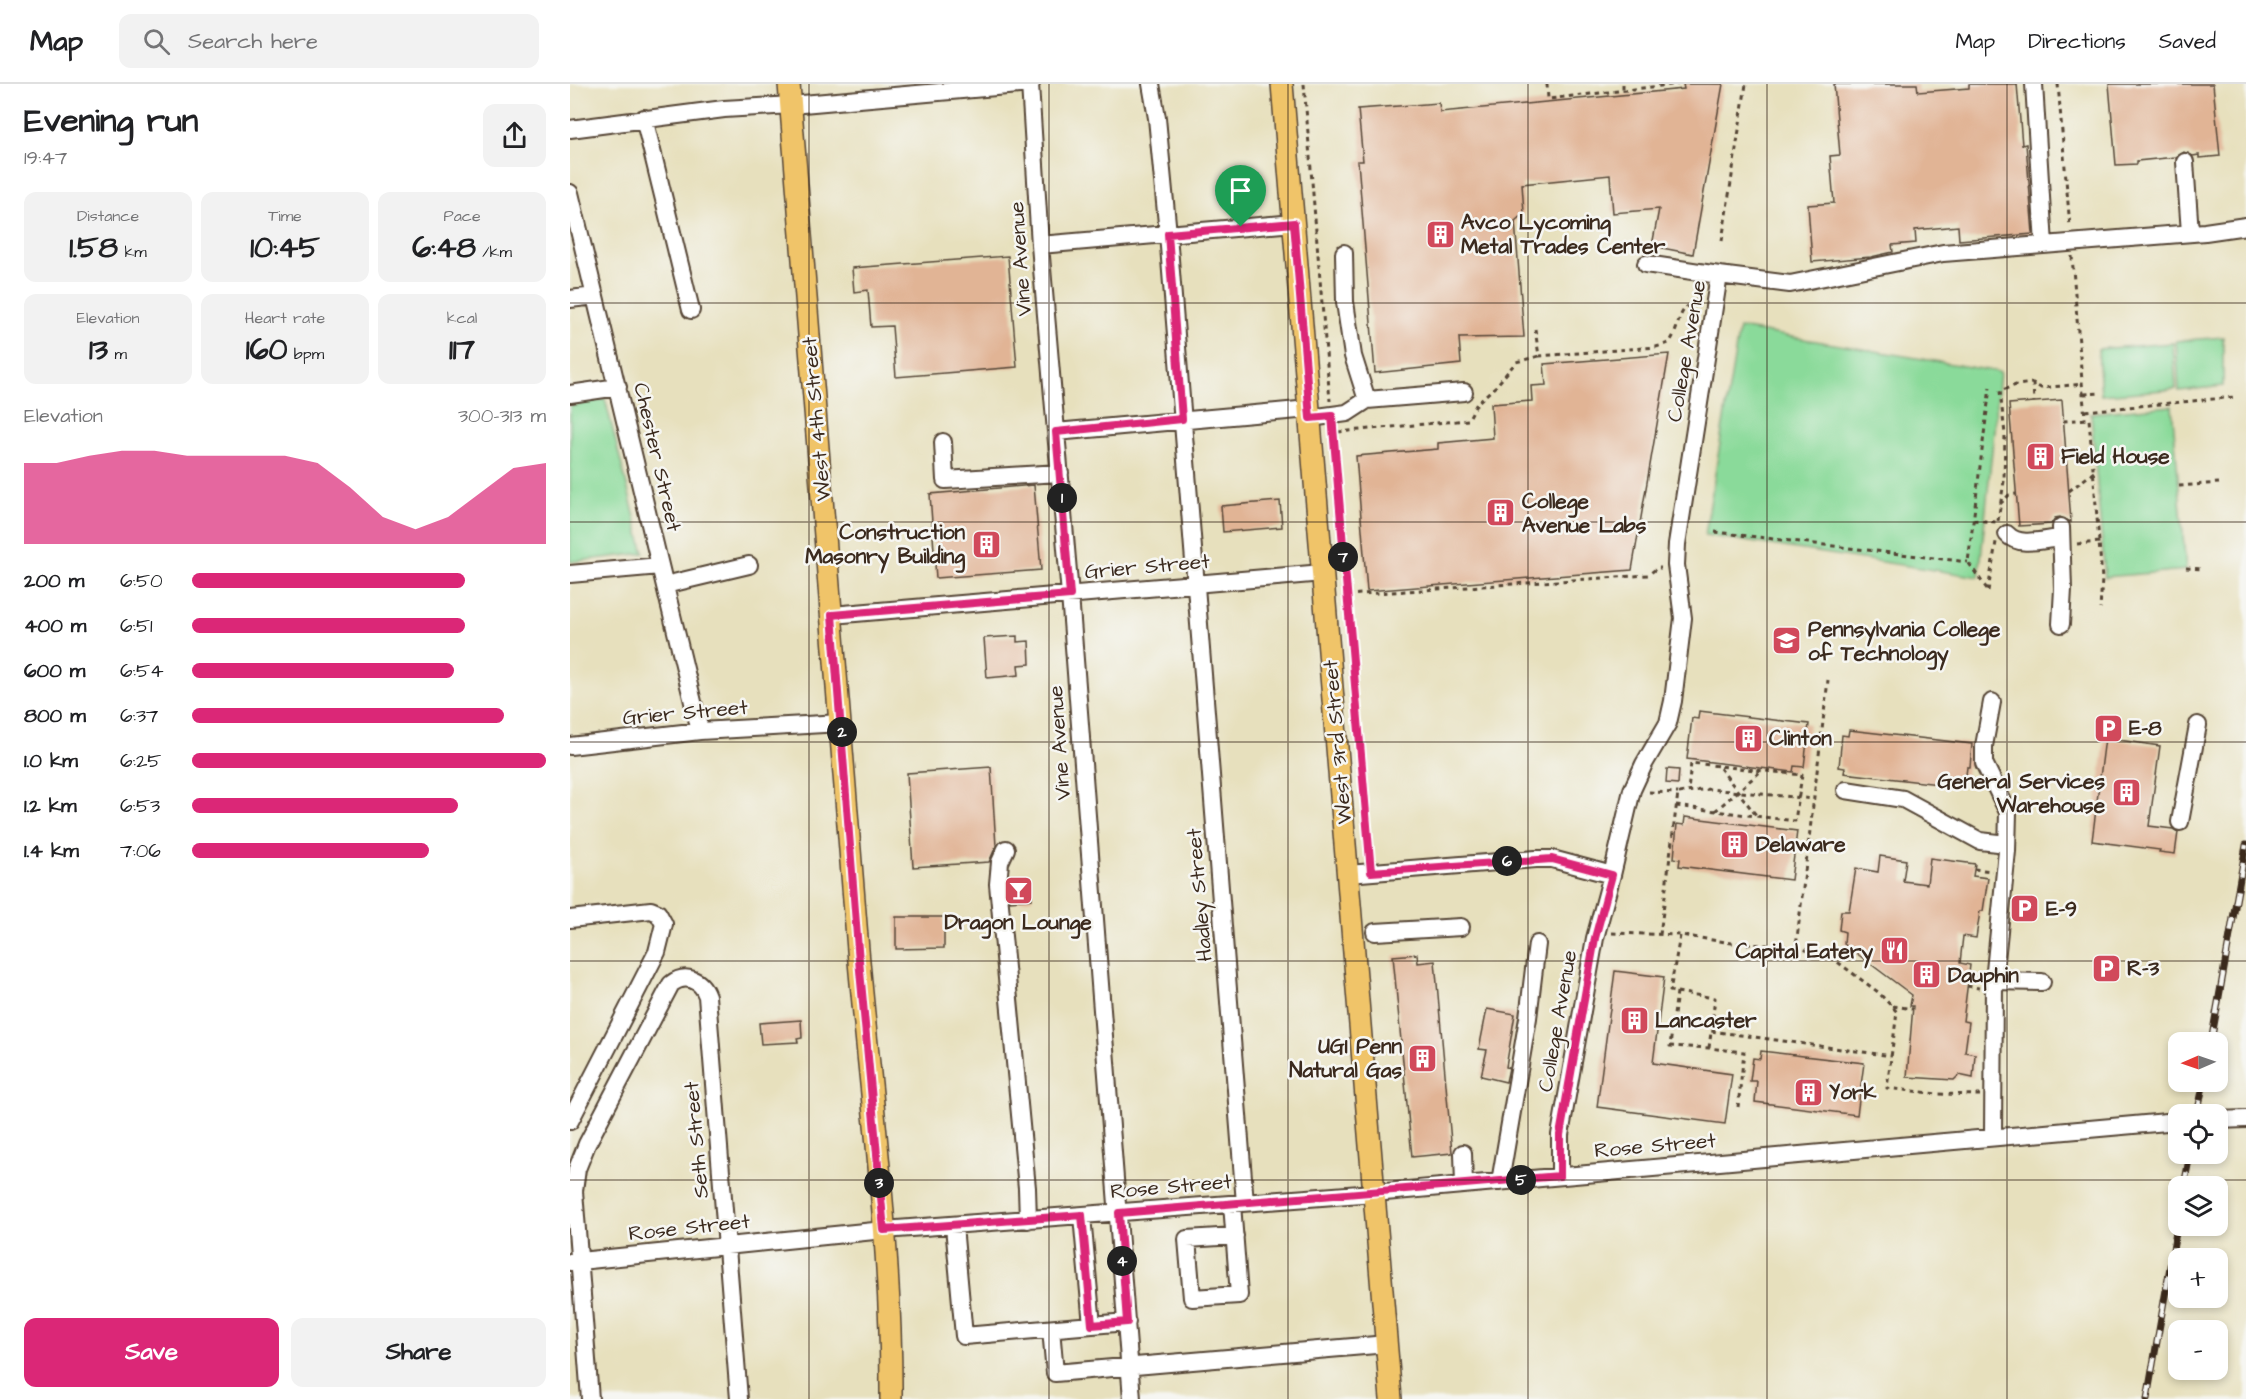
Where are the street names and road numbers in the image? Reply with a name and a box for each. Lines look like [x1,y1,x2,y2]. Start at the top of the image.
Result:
street label: Vine Avenue [1002,201,1039,317]
street label: College Avenue [1660,278,1715,425]
street label: West 4th Street [795,335,838,502]
street label: Chester Street [626,380,689,535]
street label: Grier Street [1083,547,1211,586]
street label: West 3rd Street [1316,658,1359,825]
street label: Vine Avenue [1041,685,1078,801]
street label: Grier Street [621,693,749,732]
street label: Hadley Street [1179,826,1222,963]
street label: College Avenue [1531,948,1586,1095]
street label: Seth Street [677,1080,716,1199]
street label: Rose Street [1593,1126,1718,1165]
street label: Rose Street [1109,1167,1234,1206]
street label: Rose Street [627,1207,752,1248]

